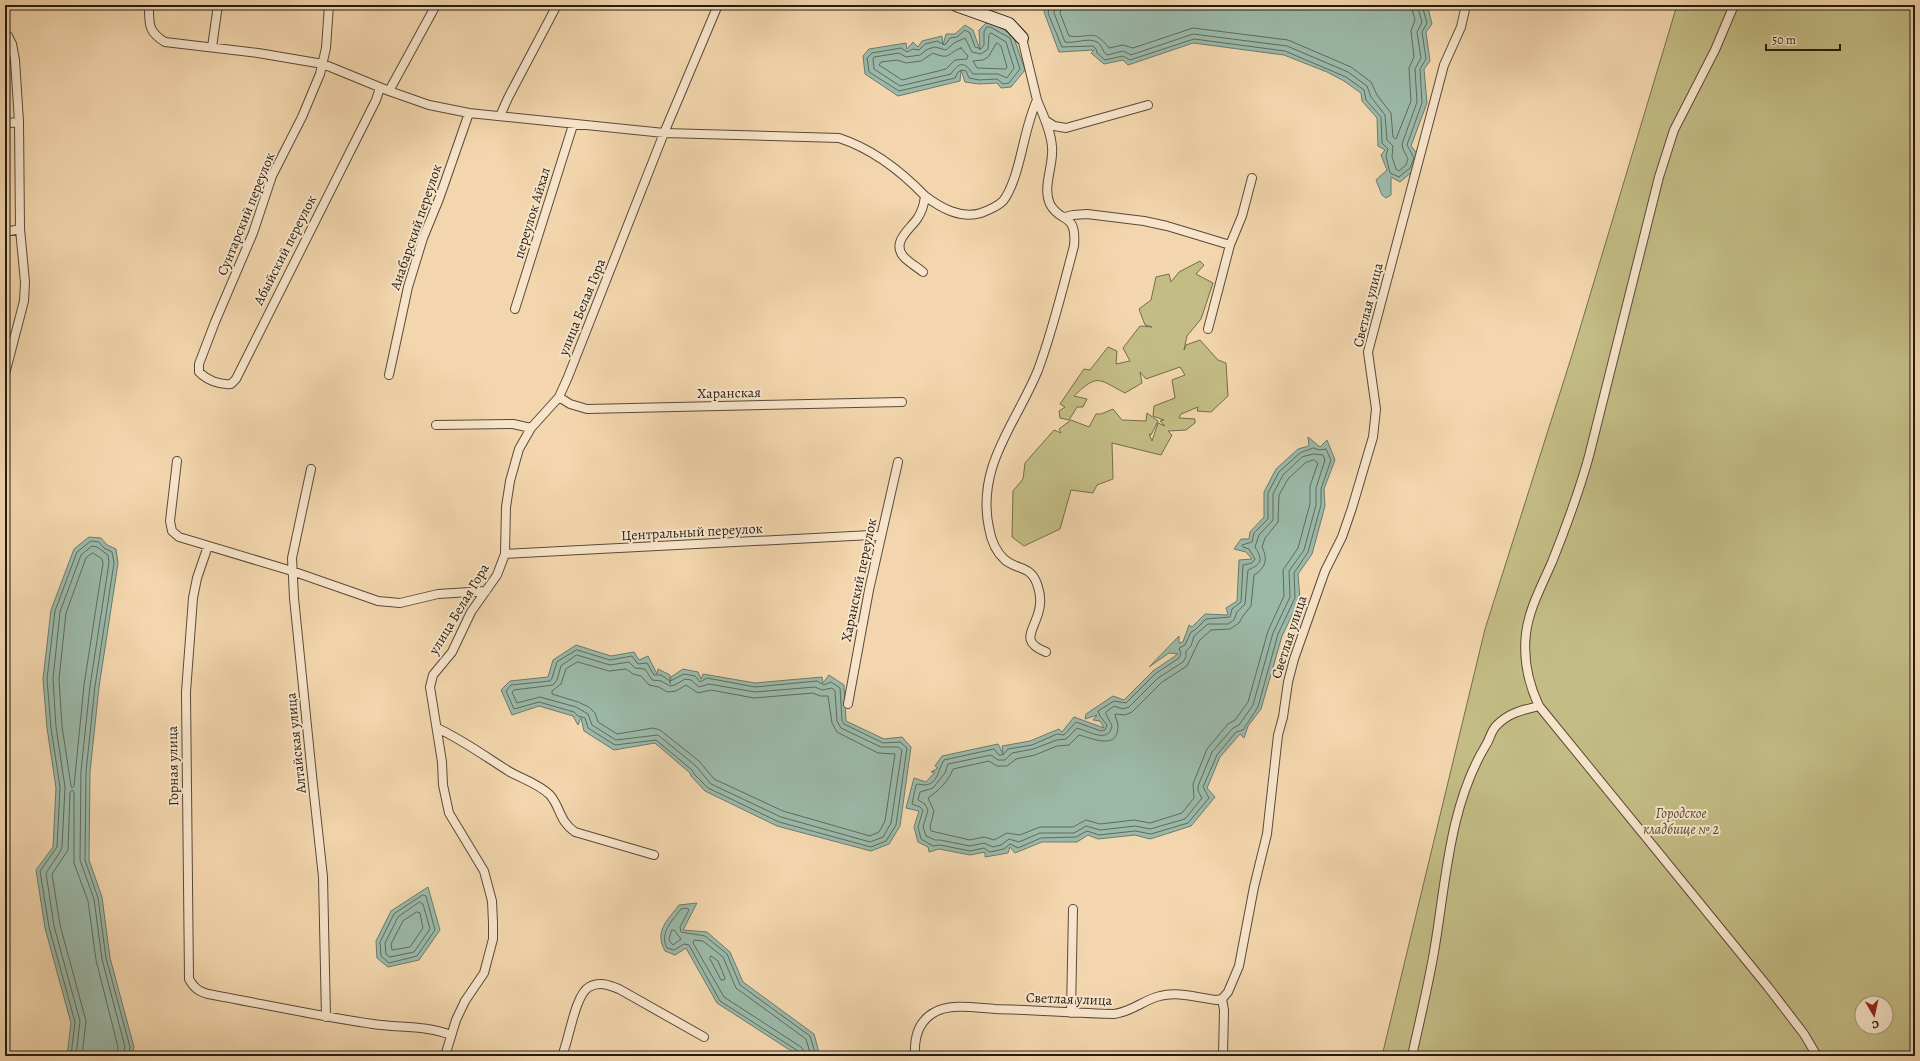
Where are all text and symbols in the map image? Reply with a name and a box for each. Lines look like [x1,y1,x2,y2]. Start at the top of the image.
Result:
scale bar [1766,26,1840,52]
text: 50 m [1772,32,1796,48]
street label: Сунтарский переулок [213,150,279,278]
street label: Анабарский переулок [385,162,446,293]
street label: переулок Айхал [509,165,555,261]
street label: Абыйский переулок [249,192,321,309]
street label: улица Белая Гора [554,255,610,359]
street label: Светлая улица [1348,260,1388,349]
street label: Харанская [697,383,761,403]
street label: Харанский переулок [837,517,881,643]
street label: Центральный переулок [621,519,763,545]
street label: улица Белая Гора [424,559,494,659]
street label: Светлая улица [1267,592,1312,681]
street label: Алтайская улица [281,691,311,795]
street label: Горная улица [163,725,183,806]
park label: Городское кладбище № 2 [1643,804,1719,839]
street label: Светлая улица [1025,988,1113,1010]
north arrow [1854,995,1894,1035]
text: С [1871,1016,1880,1032]

